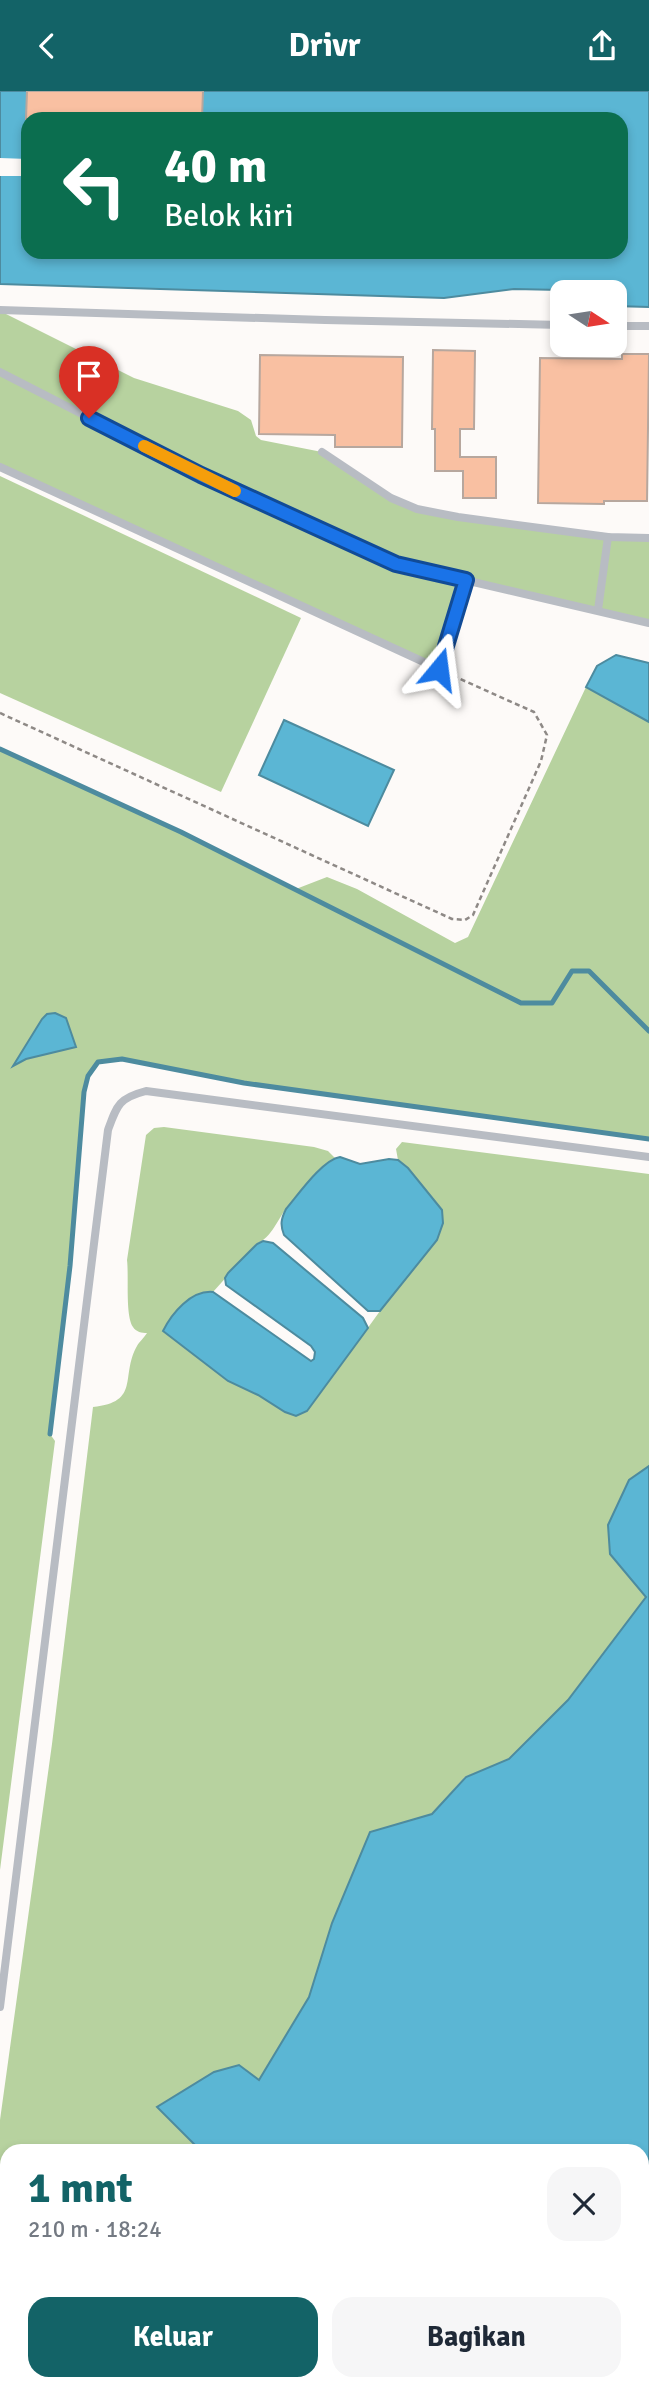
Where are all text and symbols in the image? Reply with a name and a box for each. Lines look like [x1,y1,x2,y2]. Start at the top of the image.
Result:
text: Drivr [288,26,361,65]
icon: back [28,27,66,65]
icon: share [583,27,621,65]
text: 40 m [164,136,267,196]
icon: left [49,140,140,231]
text: Belok kiri [164,196,294,235]
north arrow [550,280,626,357]
map controls [550,280,627,357]
pin [59,346,119,418]
icon: arrive [70,357,108,395]
position arrow [402,632,476,706]
text: 1 mnt [28,2163,133,2214]
button: close [547,2167,621,2241]
text: 210 m · 18:24 [28,2215,162,2244]
button: Keluar [28,2297,318,2377]
button: Bagikan [332,2297,621,2377]

